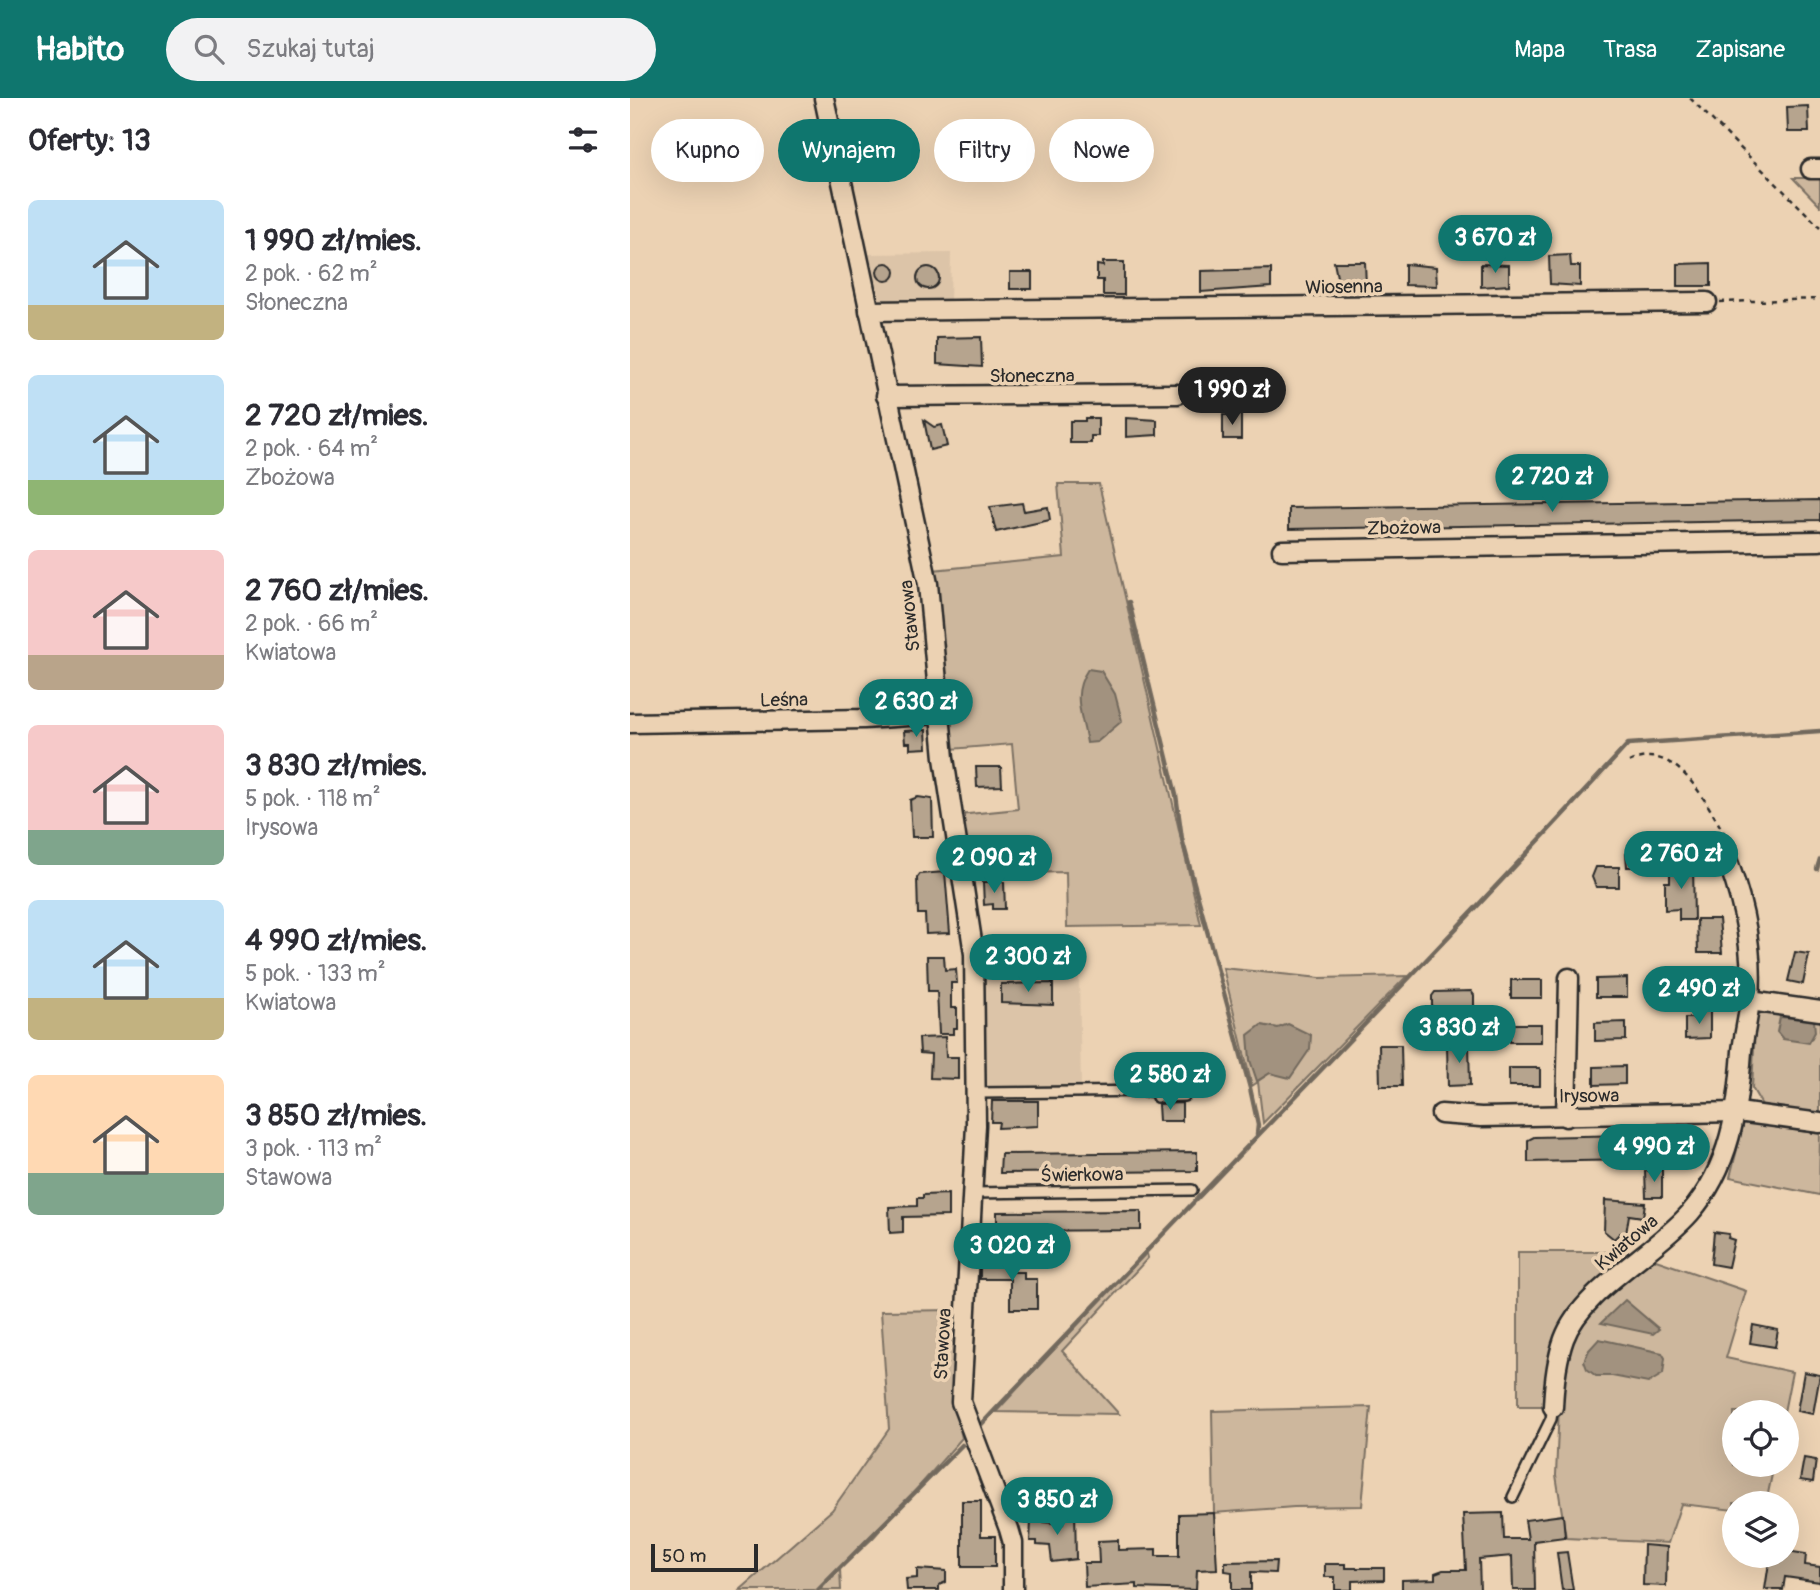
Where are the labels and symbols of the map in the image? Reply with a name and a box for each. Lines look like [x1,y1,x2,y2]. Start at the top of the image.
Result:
pin: 3 670 zł [1423,216,1567,275]
street label: Wiosenna [1305,274,1383,300]
street label: Słoneczna [989,364,1075,388]
pin: 1 990 zł [1160,368,1304,427]
pin: 2 720 zł [1480,454,1624,514]
street label: Zbożowa [1367,515,1441,541]
street label: Stawowa [894,579,926,653]
pin: 2 630 zł [844,680,988,739]
street label: Leśna [760,688,808,712]
pin: 2 760 zł [1609,832,1753,891]
pin: 2 090 zł [922,836,1066,895]
pin: 2 300 zł [956,934,1100,994]
pin: 2 490 zł [1627,967,1771,1026]
pin: 3 830 zł [1387,1006,1531,1065]
pin: 2 580 zł [1098,1052,1242,1112]
street label: Irysowa [1559,1083,1620,1109]
pin: 4 990 zł [1582,1124,1726,1184]
street label: Świerkowa [1040,1162,1124,1188]
street label: Kwiatowa [1590,1209,1663,1276]
pin: 3 020 zł [940,1224,1084,1283]
street label: Stawowa [929,1307,957,1381]
pin: 3 850 zł [985,1478,1129,1537]
scale bar [651,1541,758,1573]

